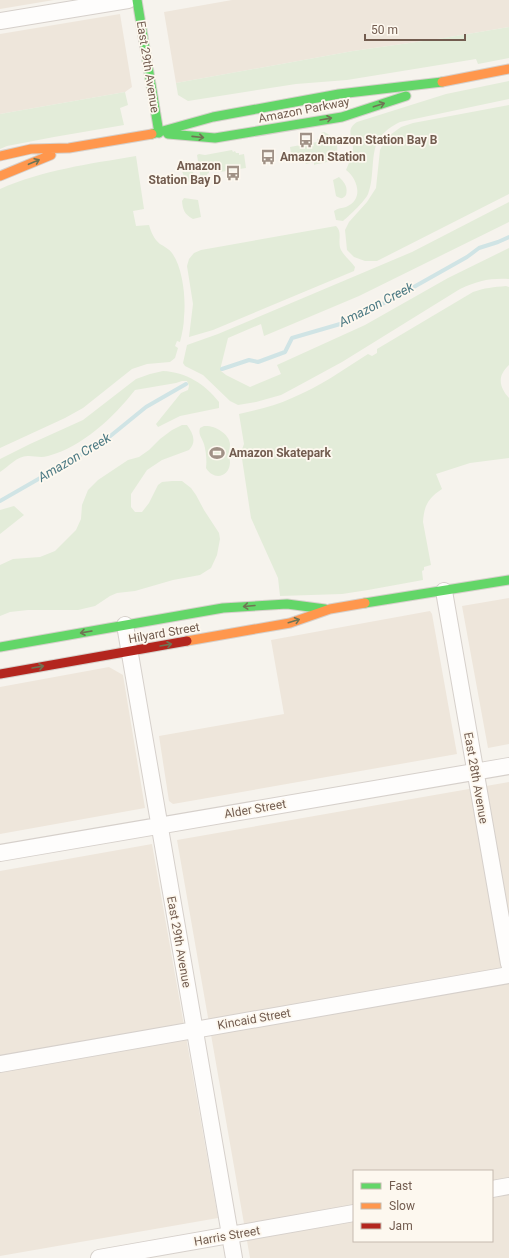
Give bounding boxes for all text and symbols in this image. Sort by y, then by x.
scale bar [365,16,465,42]
street label: East 29th Avenue [134,20,162,114]
text: 50 m [371,23,398,37]
street label: Amazon Parkway [257,94,351,126]
one-way arrow [373,100,385,108]
one-way arrow [319,115,332,123]
bus stop icon: Amazon Station Bay B [297,131,315,149]
one-way arrow [191,133,204,140]
place label: Amazon Station Bay B [318,133,438,147]
bus stop icon: Amazon Station [259,148,277,166]
place label: Amazon Station [280,150,366,164]
one-way arrow [28,158,40,165]
place label: Amazon Station Bay D [149,159,221,187]
bus stop icon: Amazon Station Bay D [224,164,242,182]
water label: Amazon Creek [335,279,417,330]
water label: Amazon Creek [34,430,114,485]
sports icon: Amazon Skatepark [208,444,226,462]
place label: Amazon Skatepark [229,446,332,460]
one-way arrow [243,603,256,610]
one-way arrow [288,617,300,625]
street label: Hilyard Street [127,620,201,646]
one-way arrow [80,628,93,636]
one-way arrow [160,641,173,649]
one-way arrow [32,663,45,671]
street label: East 28th Avenue [461,731,491,825]
street label: Alder Street [223,797,287,821]
street label: East 29th Avenue [164,895,194,989]
street label: Kincaid Street [216,1006,292,1032]
legend [353,1170,493,1242]
text: Fast [389,1179,412,1193]
text: Slow [389,1199,415,1213]
text: Jam [389,1219,413,1233]
street label: Harris Street [193,1223,261,1249]

